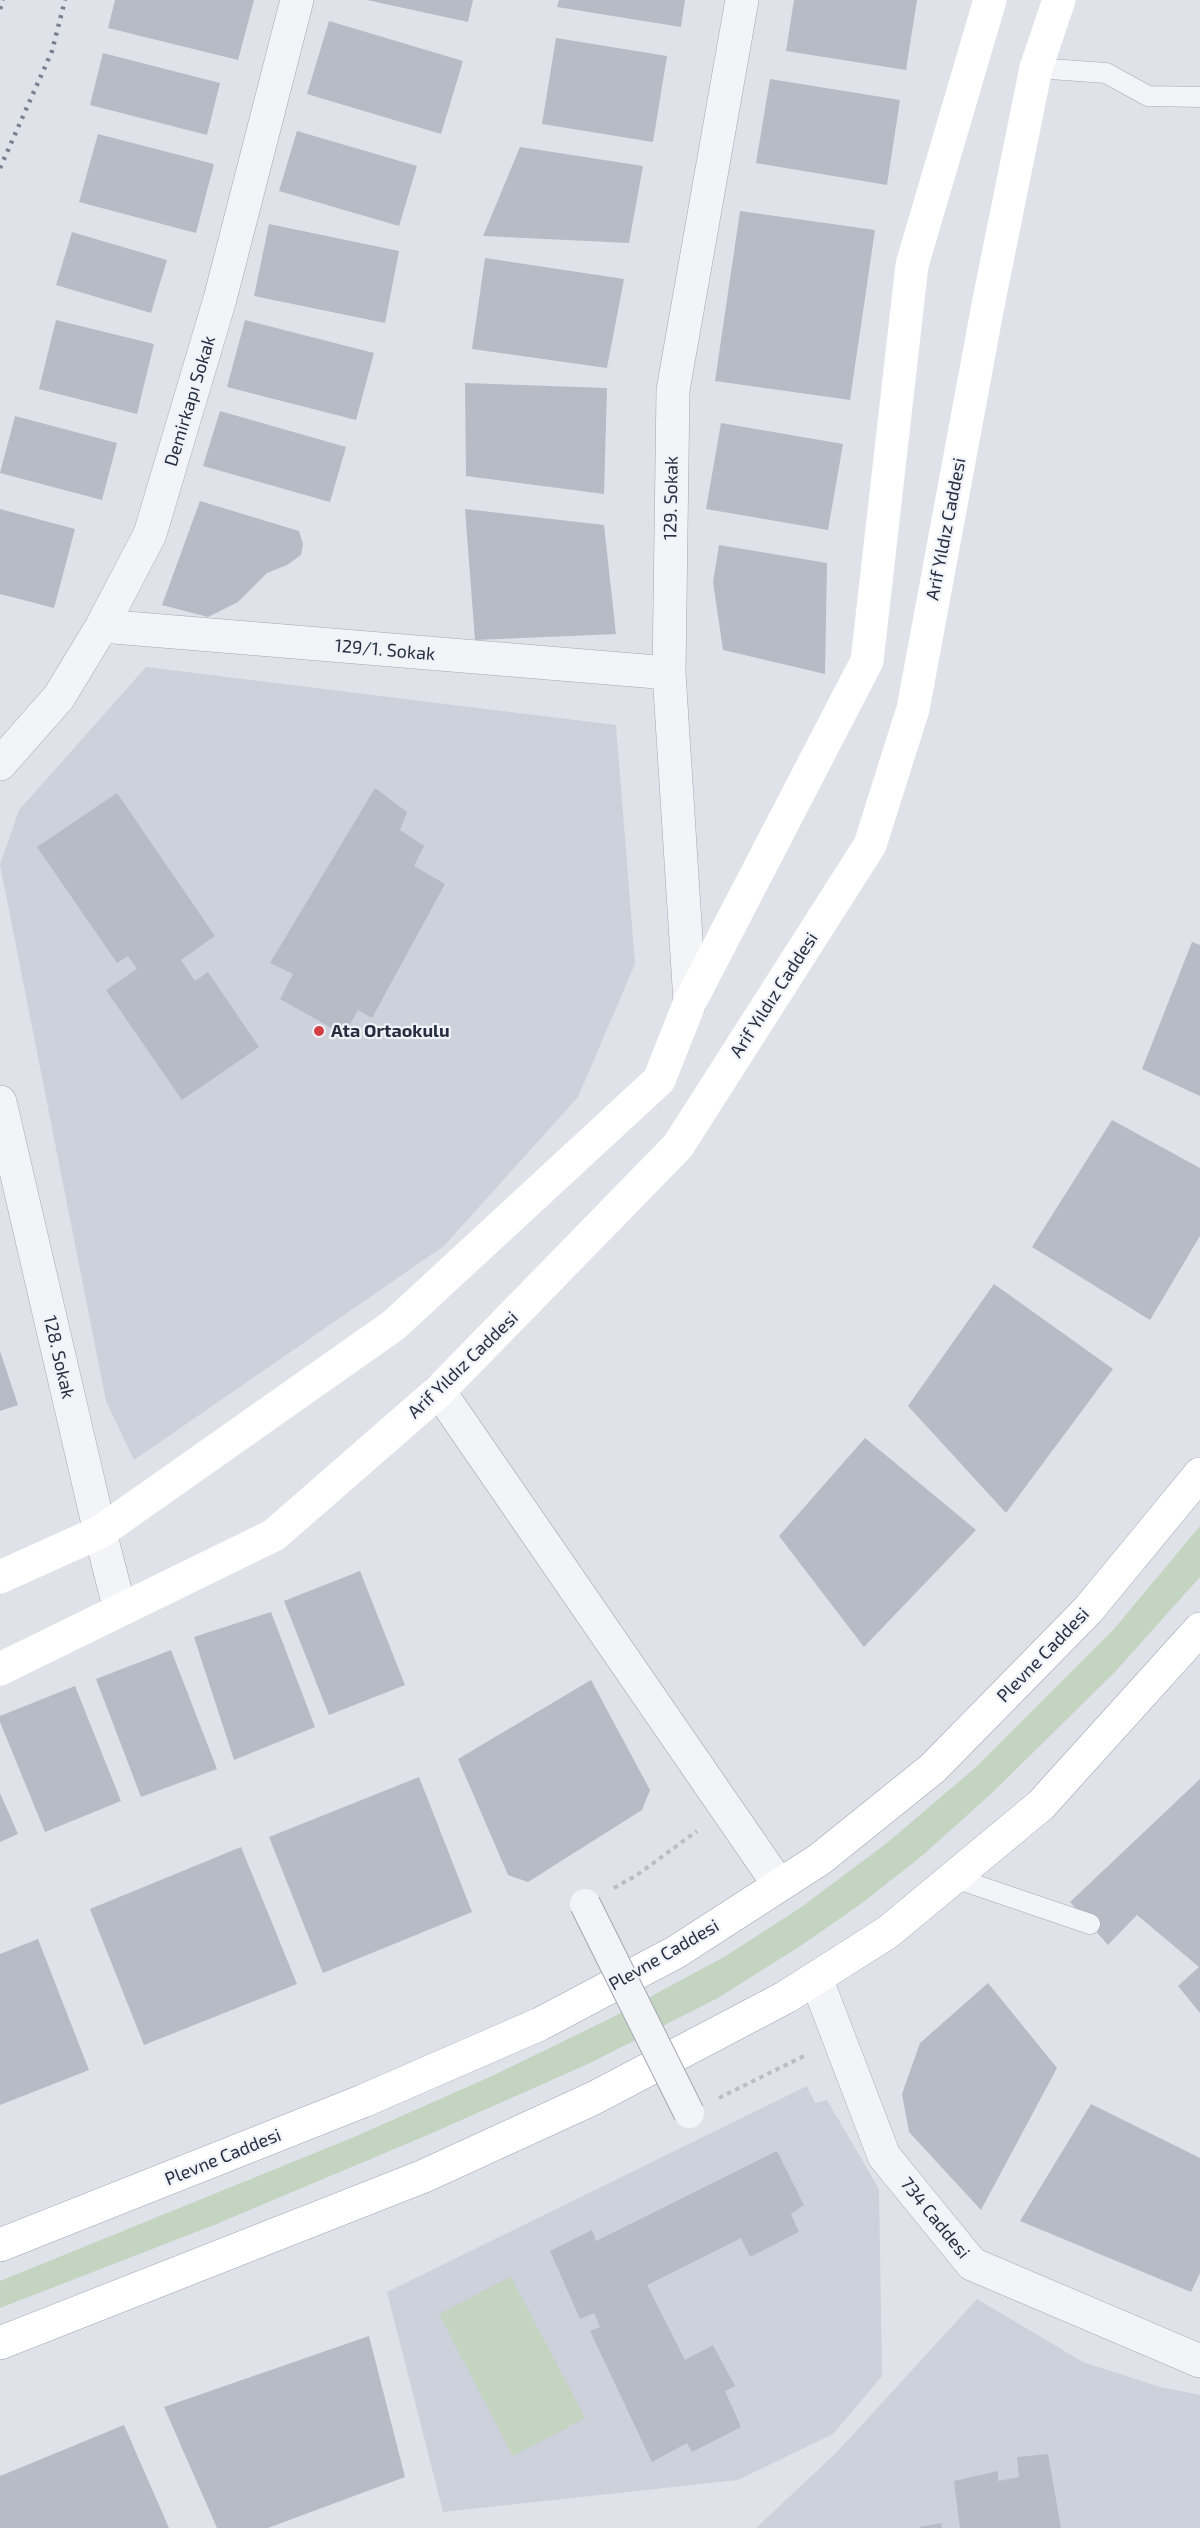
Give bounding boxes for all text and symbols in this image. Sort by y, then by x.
street label: Demirkapı Sokak [160,333,220,469]
street label: 129. Sokak [659,456,683,540]
street label: Arif Yıldız Caddesi [922,456,970,602]
street label: 129/1. Sokak [334,635,436,665]
street label: Arif Yıldız Caddesi [725,928,823,1062]
place label: Ata Ortaokulu [331,1020,450,1042]
marker: Ata Ortaokulu [312,1024,326,1038]
street label: Arif Yıldız Caddesi [403,1307,523,1423]
street label: 128. Sokak [39,1313,79,1401]
street label: Plevne Caddesi [992,1603,1094,1707]
street label: Plevne Caddesi [605,1915,723,1995]
street label: Plevne Caddesi [162,2124,284,2190]
street label: 734 Caddesi [896,2173,974,2263]

